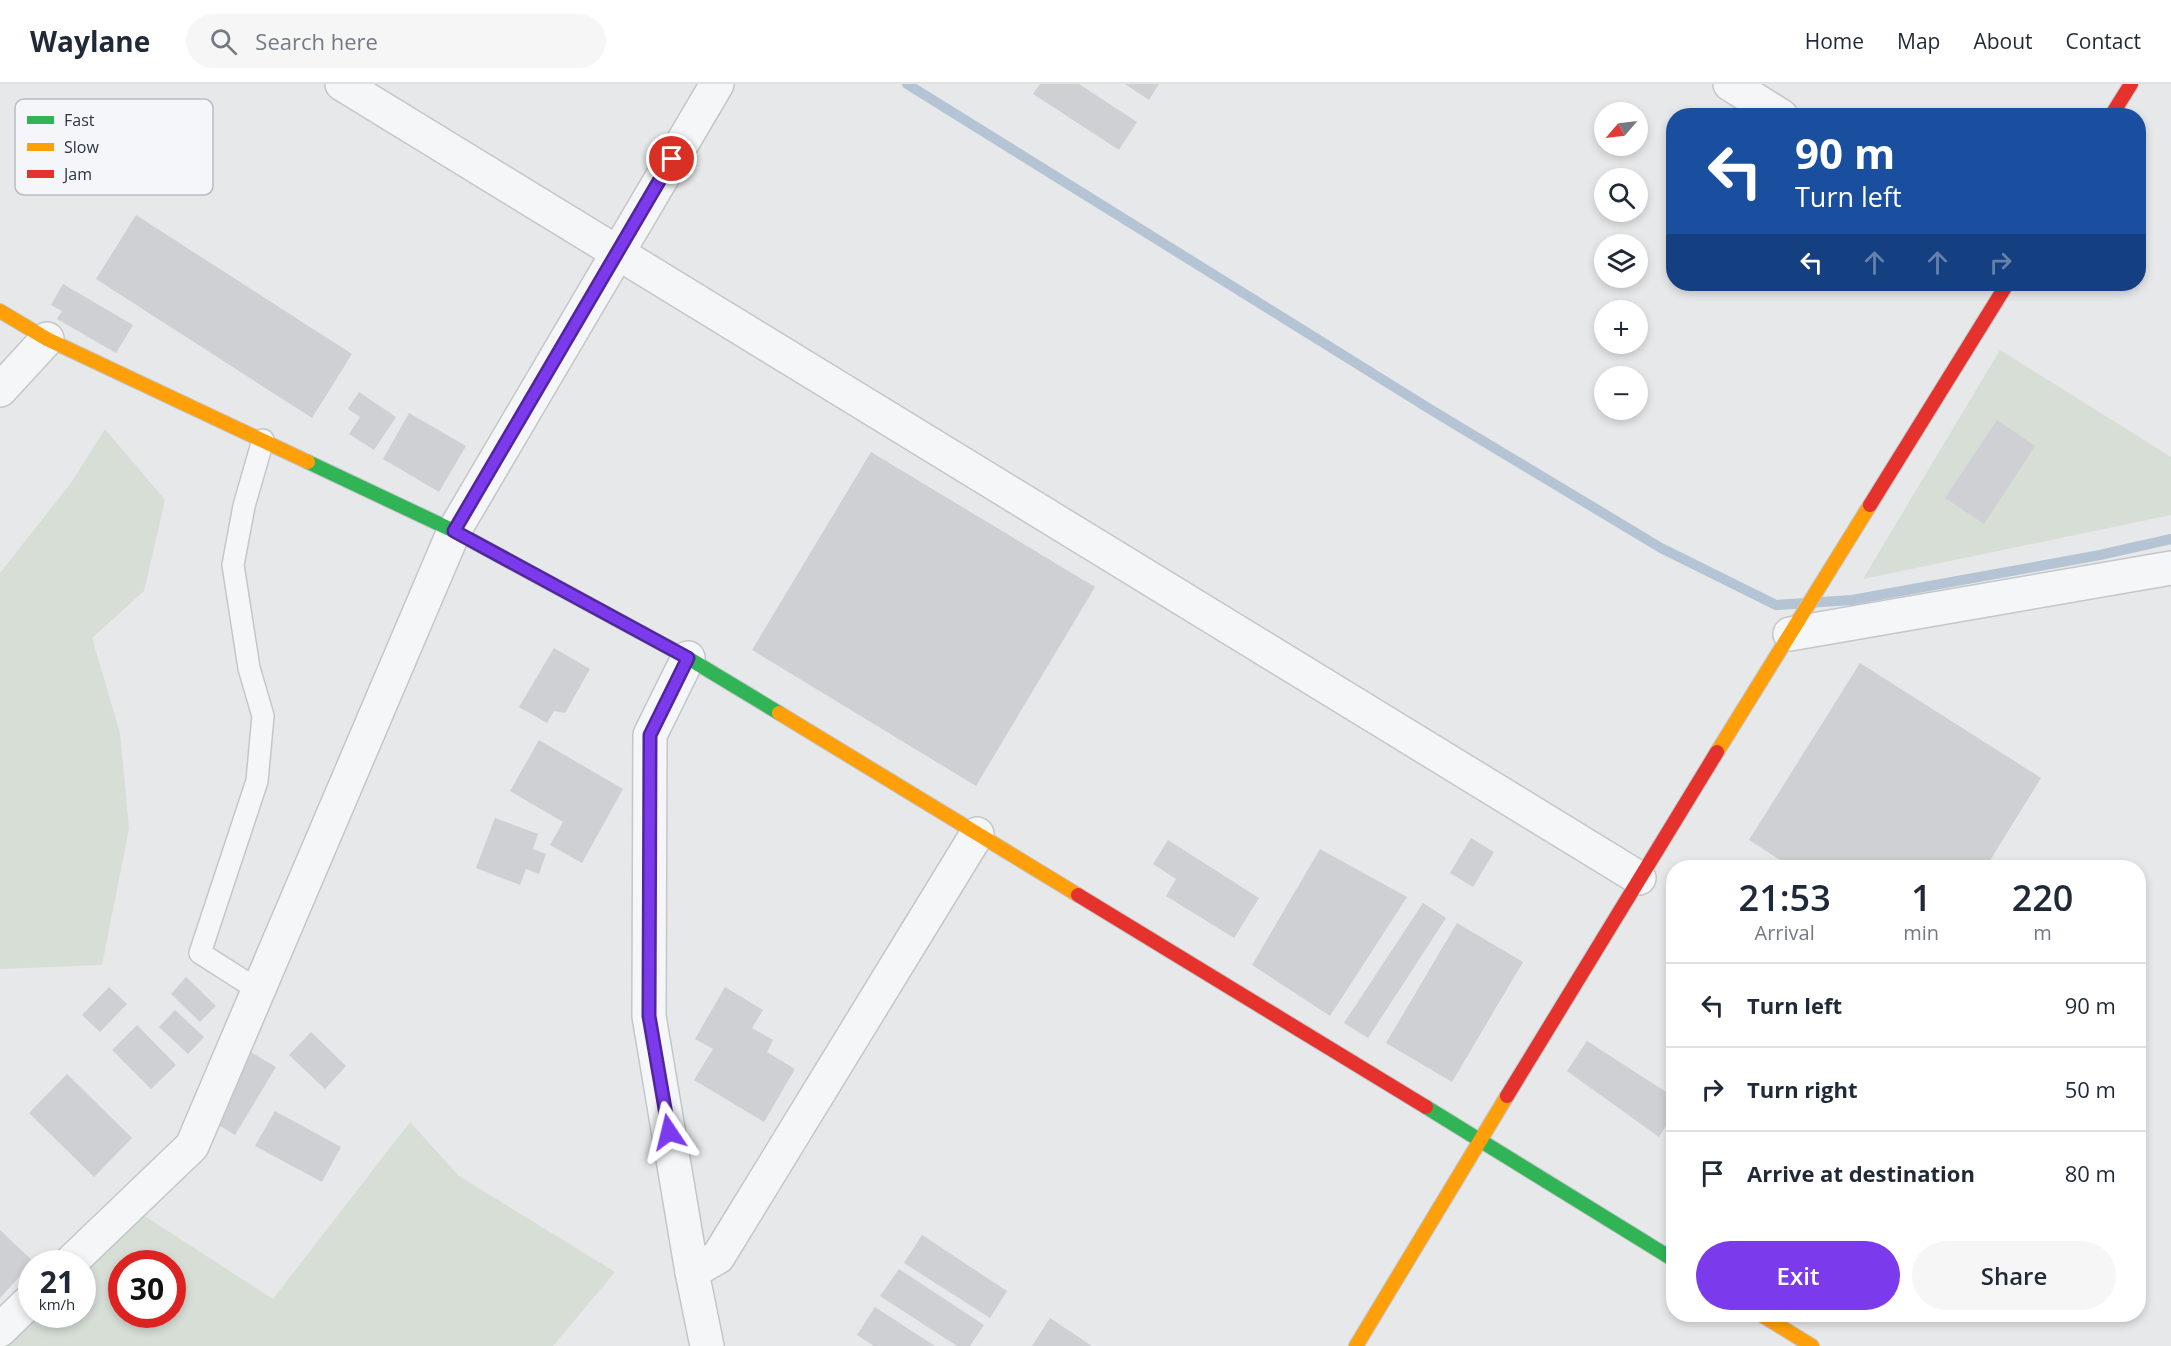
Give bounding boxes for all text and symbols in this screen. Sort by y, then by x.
search box [186,14,606,68]
text: Waylane [30,22,150,60]
icon: search [207,25,240,58]
text: Search here [255,26,378,56]
text: Home [1805,27,1864,55]
text: Map [1897,27,1940,55]
text: About [1973,27,2033,55]
text: Contact [2066,27,2141,55]
legend [15,99,213,195]
north arrow [1594,102,1648,156]
map controls [1594,102,1648,420]
text: Fast [64,109,95,131]
text: 90 m [1795,124,1895,181]
icon: left [1696,132,1774,210]
pin [646,133,697,184]
text: Slow [64,136,99,158]
icon: arrive [655,142,688,175]
text: Jam [62,163,92,185]
button: search [1594,168,1648,222]
text: Turn left [1795,178,1902,215]
button: layers [1594,234,1648,288]
icon: left [1795,246,1828,279]
icon: ahead [1858,246,1891,279]
icon: ahead [1921,246,1954,279]
icon: right [1984,246,2017,279]
button: + [1594,300,1648,354]
button: − [1594,366,1648,420]
text: 21:53 [1739,873,1831,922]
text: 1 [1911,873,1932,922]
text: 220 [2012,873,2073,922]
text: Arrival [1755,919,1815,946]
text: min [1903,919,1939,946]
text: m [2033,919,2052,946]
icon: left [1696,989,1729,1022]
text: Turn left [1747,990,1842,1020]
text: 90 m [2065,990,2116,1020]
icon: right [1696,1073,1729,1106]
text: Turn right [1747,1074,1858,1104]
text: 50 m [2065,1074,2116,1104]
position arrow [637,1100,701,1164]
icon: arrive [1696,1157,1729,1190]
text: Arrive at destination [1747,1158,1975,1188]
text: 80 m [2065,1158,2116,1188]
button: Exit [1696,1241,1900,1310]
button: Share [1912,1241,2116,1310]
speed limit sign: 30 [108,1250,186,1328]
text: 21 [40,1261,74,1302]
text: km/h [39,1294,75,1314]

